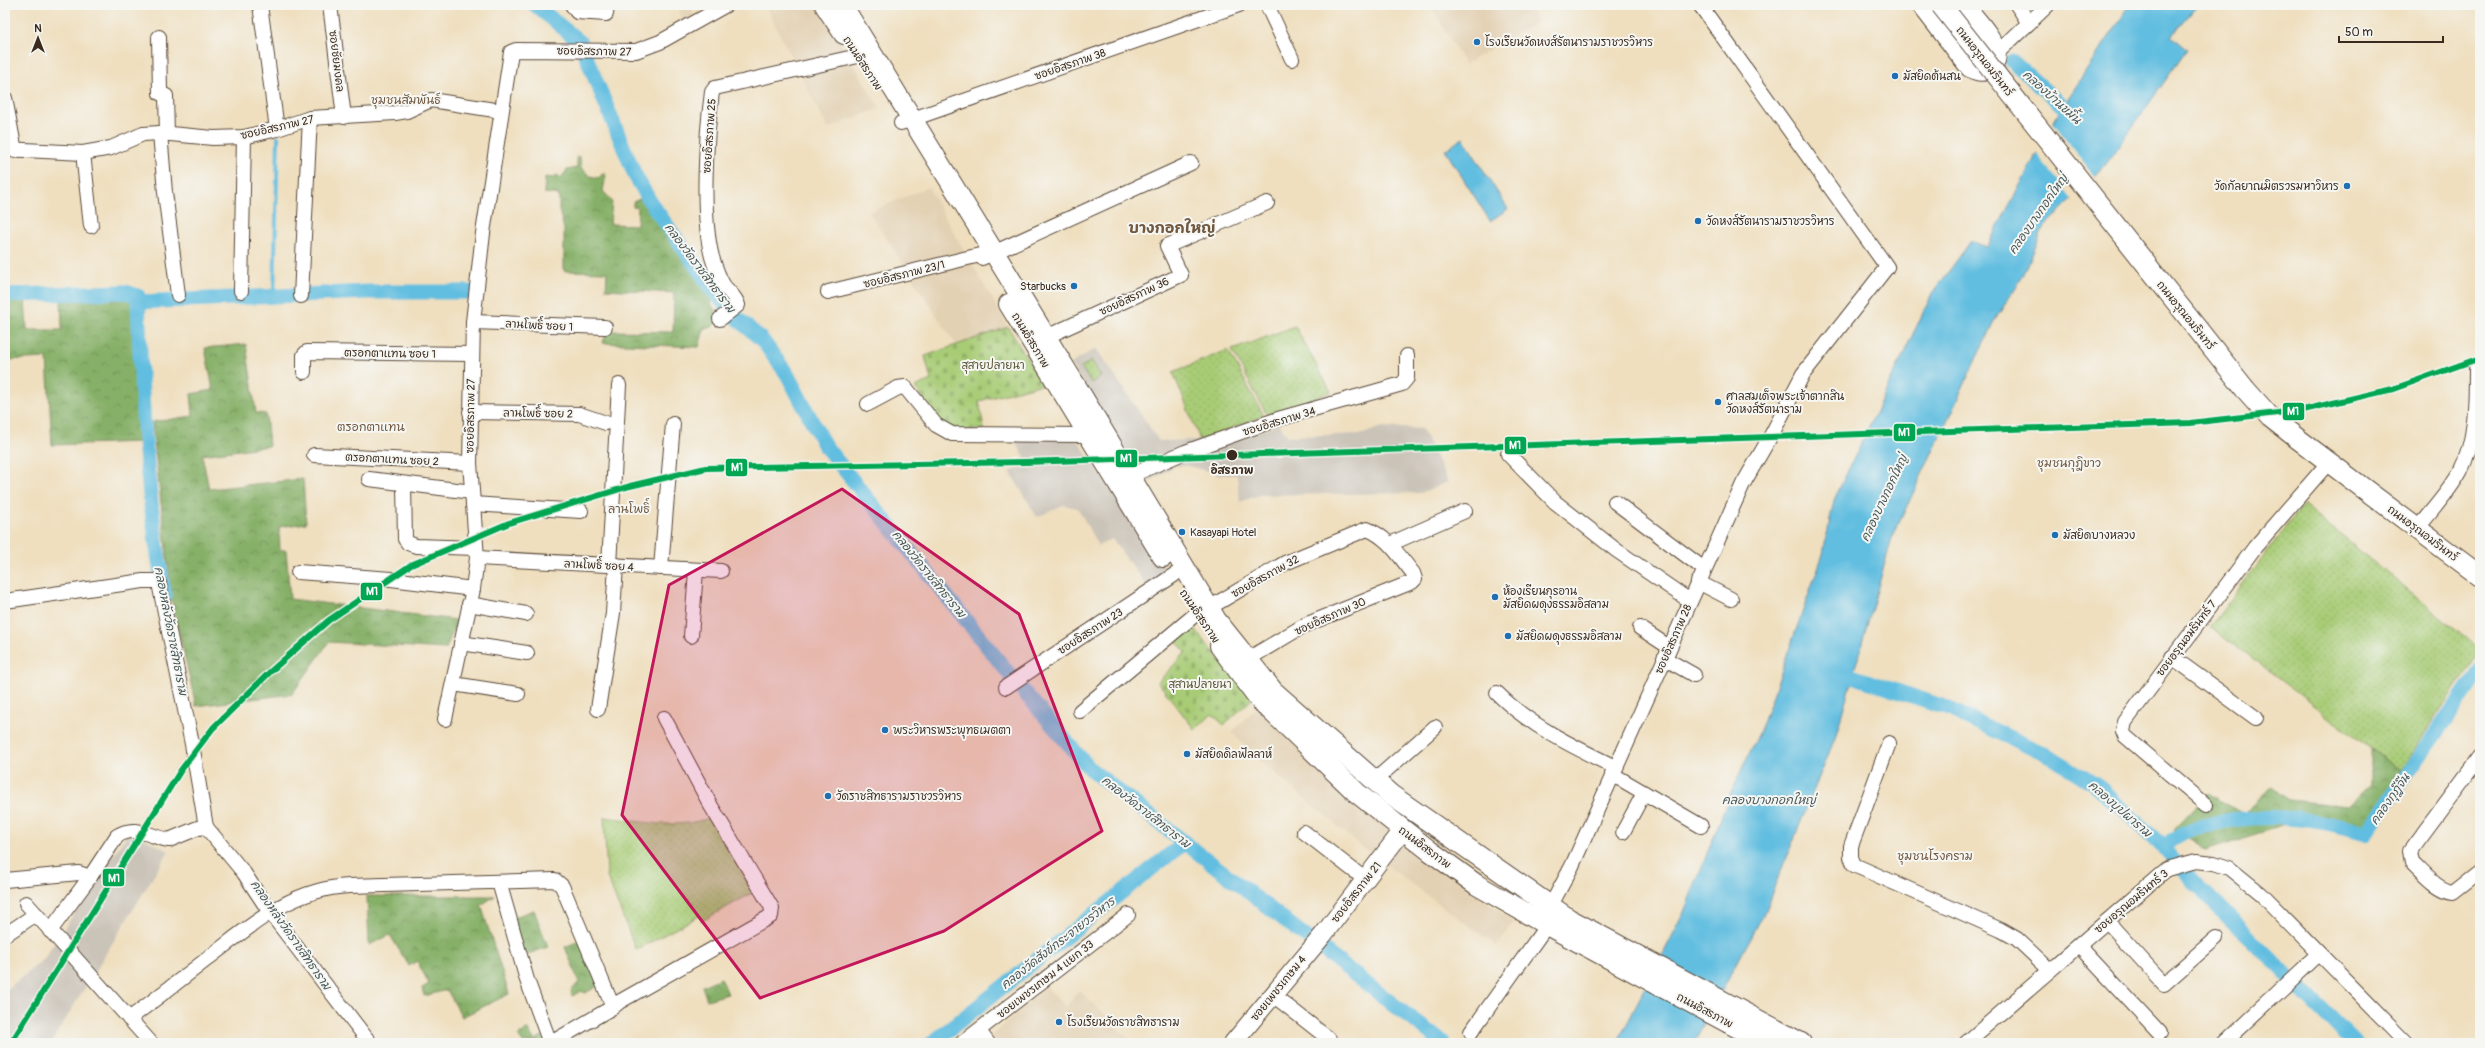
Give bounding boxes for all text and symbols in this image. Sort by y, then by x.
north arrow [18,18,58,58]
scale bar [2339,18,2443,44]
text: N [34,22,42,35]
street label: ถนนอรุณอมรินทร์ [1952,23,2018,100]
text: 50 m [2345,25,2373,40]
street label: ซอยชัยมงคล [326,29,348,93]
street label: ถนนอิสรภาพ [840,33,886,93]
place label: โรงเรียนวัดหงส์รัตนารามราชวรวิหาร [1485,34,1653,49]
marker: โรงเรียนวัดหงส์รัตนารามราชวรวิหาร [1472,37,1482,47]
street label: ซอยอิสรภาพ 27 [556,43,632,59]
street label: ซอยอิสรภาพ 38 [1032,45,1108,83]
water label: คลองบ้านขมิ้น [2019,65,2087,128]
place label: มัสยิดต้นสน [1903,69,1961,83]
marker: มัสยิดต้นสน [1890,71,1900,81]
district label: ชุมชนสัมพันธ์ [371,92,441,109]
street label: ซอยอิสรภาพ 25 [699,98,719,174]
street label: ซอยอิสรภาพ 27 [239,112,315,142]
water label: คลองบางกอกใหญ่ [2005,169,2073,257]
place label: วัดกัลยาณมิตรวรมหาวิหาร [2214,179,2339,193]
marker: วัดกัลยาณมิตรวรมหาวิหาร [2342,181,2352,191]
place label: วัดหงส์รัตนารามราชวรวิหาร [1706,213,1835,228]
marker: วัดหงส์รัตนารามราชวรวิหาร [1693,216,1703,226]
district label: บางกอกใหญ่ [1129,218,1215,238]
water label: คลองวัดราชสิทธาราม [661,221,739,317]
street label: ซอยอิสรภาพ 23/1 [862,257,946,291]
street label: ซอยอิสรภาพ 36 [1097,274,1171,318]
street label: ถนนอรุณอมรินทร์ [2152,277,2219,354]
place label: Starbucks [1020,280,1066,293]
marker: Starbucks [1069,281,1079,291]
street label: ถนนอิสรภาพ [1009,310,1053,370]
street label: ลานโพธิ์ ซอย 1 [505,312,574,334]
street label: ตรอกตาแทน ซอย 1 [344,346,436,361]
park label: สุสายปลายนา [961,358,1025,374]
street label: ซอยอิสรภาพ 27 [462,378,478,454]
place label: ศาลสมเด็จพระเจ้าตากสิน วัดหงส์รัตนาราม [1726,388,1844,416]
marker: ศาลสมเด็จพระเจ้าตากสิน วัดหงส์รัตนาราม [1713,397,1723,407]
street label: ลานโพธิ์ ซอย 2 [503,401,573,421]
line badge: M1 [2282,402,2305,421]
street label: ซอยอิสรภาพ 34 [1241,403,1318,439]
text: M1 [2287,405,2299,418]
district label: ตรอกตาแทน [337,420,405,435]
line badge: M1 [1893,423,1916,442]
text: M1 [1898,426,1910,439]
line badge: M1 [1504,436,1527,455]
text: M1 [1509,439,1521,452]
marker: อิสรภาพ [1225,448,1239,462]
line badge: M1 [1115,449,1138,468]
water label: คลองบางกอกใหญ่ [1857,450,1912,544]
street label: ตรอกตาแทน ซอย 2 [345,451,439,468]
text: M1 [1120,452,1132,465]
district label: ชุมชนกุฎิขาว [2037,456,2101,472]
line badge: M1 [725,458,748,477]
text: M1 [731,461,743,474]
place label: อิสรภาพ [1211,463,1253,477]
district label: ลานโพธิ์ [608,497,650,517]
street label: ถนนอรุณอมรินทร์ [2384,501,2462,566]
place label: Kasayapi Hotel [1190,526,1256,539]
marker: Kasayapi Hotel [1177,527,1187,537]
water label: คลองวัดราชสิทธาราม [889,528,969,622]
place label: มัสยิดบางหลวง [2063,528,2135,542]
marker: มัสยิดบางหลวง [2050,530,2060,540]
street label: ลานโพธิ์ ซอย 4 [564,552,635,574]
street label: ซอยอิสรภาพ 32 [1229,552,1301,600]
water label: คลองหลังวัดราชสิทธาราม [151,566,191,698]
line badge: M1 [360,582,383,601]
place label: ห้องเรียนกุรอาน มัสยิดผดุงธรรมอิสลาม [1503,584,1609,613]
text: M1 [366,585,378,598]
street label: ถนนอิสรภาพ [1177,586,1223,646]
marker: ห้องเรียนกุรอาน มัสยิดผดุงธรรมอิสลาม [1490,592,1500,602]
street label: ซอยอิสรภาพ 30 [1292,594,1368,638]
street label: ซอยอรุณอมรินทร์ 7 [2152,596,2221,680]
street label: ซอยอิสรภาพ 28 [1651,602,1695,676]
street label: ซอยอิสรภาพ 23 [1055,605,1125,657]
place label: มัสยิดผดุงธรรมอิสลาม [1516,629,1622,645]
marker: มัสยิดผดุงธรรมอิสลาม [1503,631,1513,641]
park label: สุสานปลายนา [1168,677,1232,693]
place label: พระวิหารพระพุทธเมตตา [893,723,1011,739]
marker: พระวิหารพระพุทธเมตตา [880,725,890,735]
place label: มัสยิดดิลฟัลลาห์ [1195,746,1272,761]
marker: มัสยิดดิลฟัลลาห์ [1182,749,1192,759]
water label: คลองกุฎีจีน [2367,769,2415,828]
water label: คลองวัดราชสิทธาราม [1098,773,1194,852]
water label: คลองบุปผาราม [2084,778,2155,842]
place label: วัดราชสิทธารามราชวรวิหาร [836,789,962,803]
marker: วัดราชสิทธารามราชวรวิหาร [823,791,833,801]
water label: คลองบางกอกใหญ่ [1722,792,1818,808]
street label: ถนนอิสรภาพ [1396,823,1454,871]
district label: ชุมชนโรงคราม [1897,848,1973,865]
street label: ซอยอิสรภาพ 21 [1328,859,1384,925]
street label: ซอยอรุณอมรินทร์ 3 [2091,865,2172,937]
line badge: M1 [102,868,125,887]
text: M1 [108,872,120,885]
water label: คลองหลังวัดราชสิทธาราม [247,877,335,994]
water label: คลองวัดสังข์กระจายวรวิหาร [998,892,1120,993]
street label: ซอยเพชรเกษม 4 แยก 33 [994,938,1096,1021]
street label: ซอยเพชรเกษม 4 [1248,952,1309,1024]
street label: ถนนอิสรภาพ [1674,989,1736,1031]
place label: โรงเรียนวัดราชสิทธาราม [1067,1014,1180,1029]
marker: โรงเรียนวัดราชสิทธาราม [1054,1017,1064,1027]

